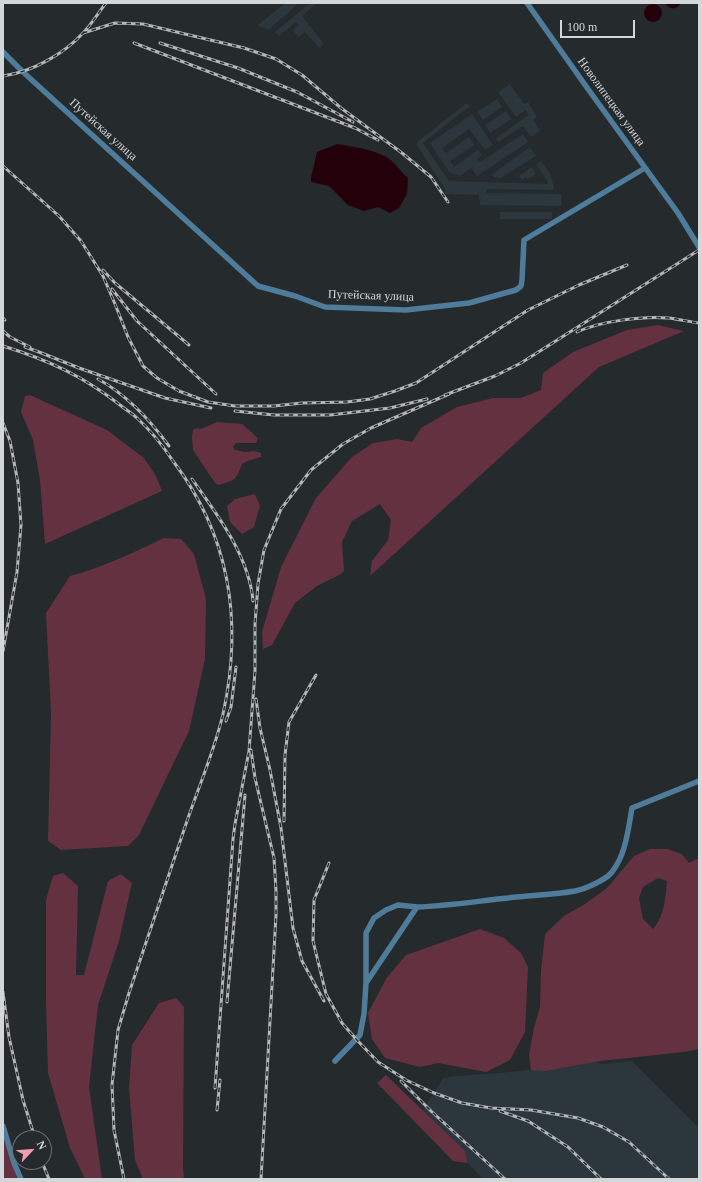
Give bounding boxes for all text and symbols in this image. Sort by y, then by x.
scale bar [562,12,637,38]
text: 100 m [567,20,597,34]
street label: Новолипецкая улица [574,55,648,149]
street label: Путейская улица [66,96,140,164]
street label: Путейская улица [328,287,414,305]
north arrow [12,1130,52,1170]
text: N [35,1139,49,1151]

